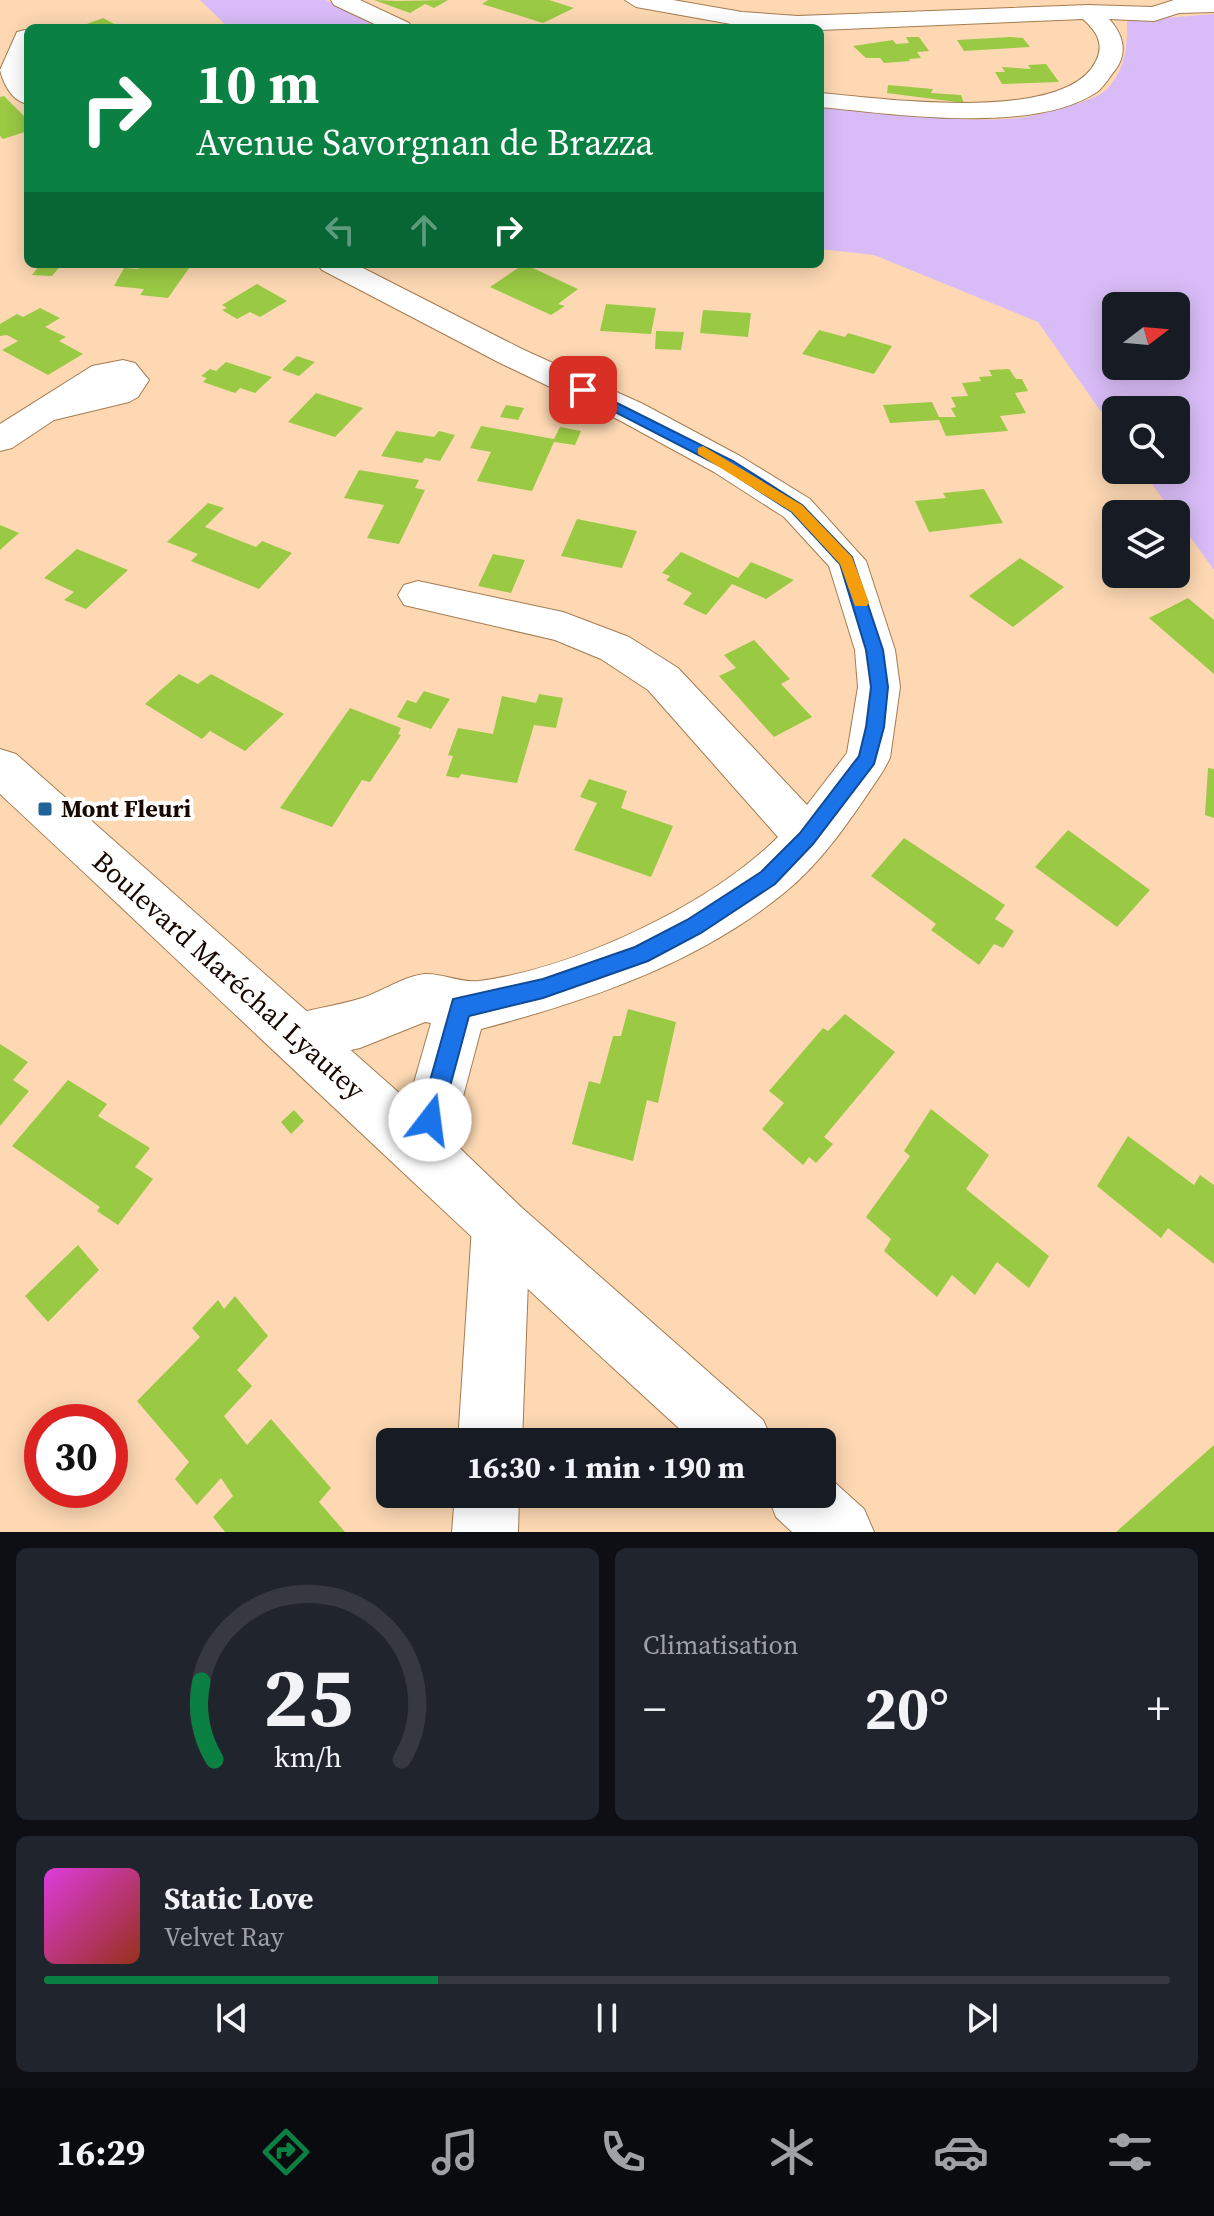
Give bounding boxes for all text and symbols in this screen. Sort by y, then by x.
text: 10 m [196,45,319,122]
icon: right [64,56,168,160]
text: Avenue Savorgnan de Brazza [196,118,654,167]
icon: left [318,208,362,252]
icon: ahead [402,208,446,252]
icon: right [486,208,530,252]
north arrow [1102,292,1190,380]
map controls [1102,292,1190,588]
pin [549,356,617,424]
icon: arrive [561,368,605,412]
button: search [1102,396,1190,484]
button: layers [1102,500,1190,588]
place label: Mont Fleuri [61,792,192,825]
marker: Mont Fleuri [36,800,54,818]
street label: Boulevard Maréchal Lyautey [84,842,374,1108]
position arrow [388,1078,472,1162]
speed limit sign: 30 [24,1404,128,1508]
text: 16:30 · 1 min · 190 m [467,1447,745,1488]
text: Climatisation [643,1627,799,1663]
text: 25 [262,1640,353,1754]
text: 20° [864,1667,949,1749]
text: − [643,1678,666,1739]
text: + [1147,1678,1170,1739]
text: km/h [273,1737,342,1777]
text: Static Love [164,1878,313,1919]
text: Velvet Ray [164,1919,284,1955]
icon: previous [210,1996,254,2040]
icon: pause [585,1996,629,2040]
icon: next [960,1996,1004,2040]
icon: directions [258,2124,314,2180]
icon: music [427,2124,483,2180]
icon: phone [595,2124,651,2180]
icon: climate [764,2124,820,2180]
icon: car [933,2124,989,2180]
icon: filters [1102,2124,1158,2180]
text: 16:29 [56,2128,145,2177]

